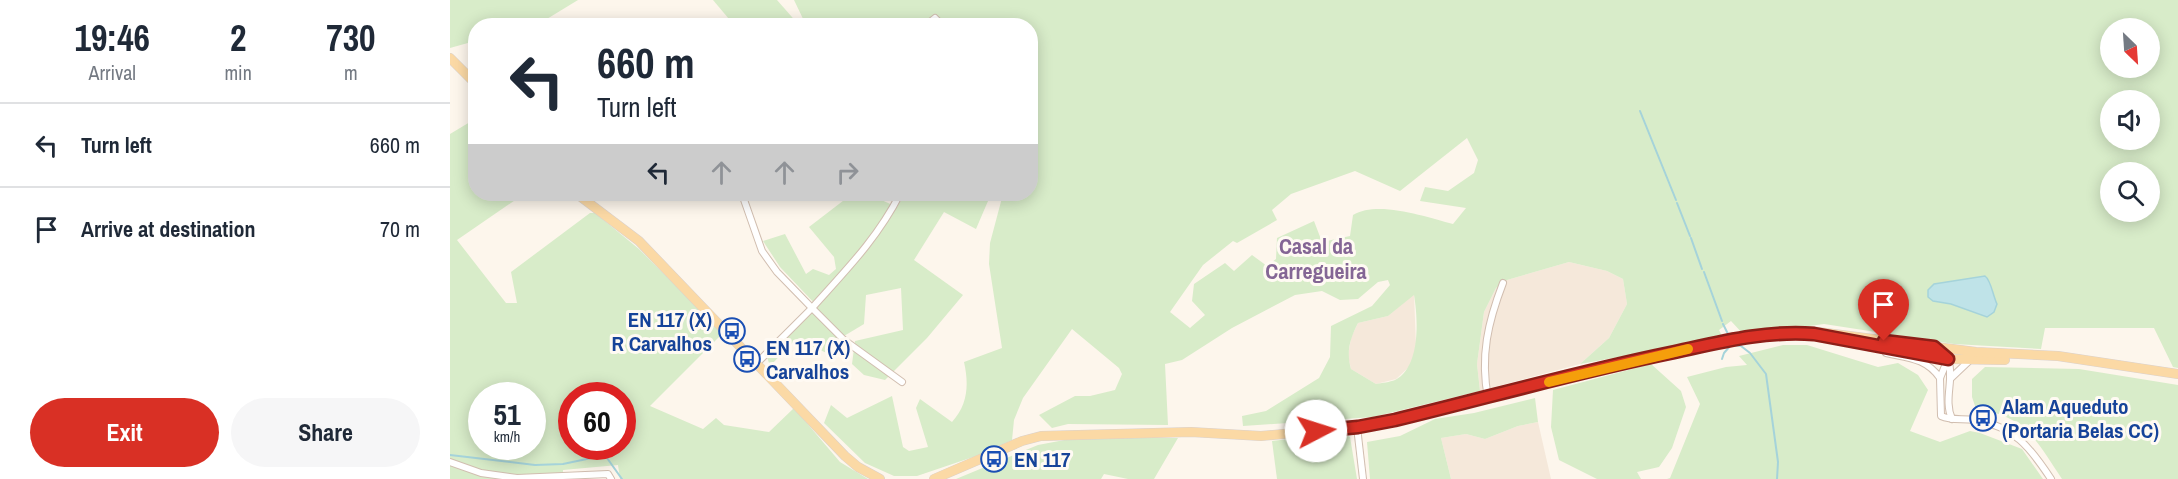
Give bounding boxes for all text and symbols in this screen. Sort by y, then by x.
text: 19:46 [74,14,150,62]
text: 2 [230,14,246,62]
text: 730 [326,14,376,62]
north arrow [2100,18,2160,78]
map controls [2100,18,2160,222]
text: 660 m [597,35,695,91]
icon: left [498,42,576,120]
text: Arrival [89,59,136,86]
text: min [224,59,252,86]
text: m [344,59,358,86]
text: Turn left [597,89,676,125]
button: sound [2100,90,2160,150]
icon: left [30,129,63,162]
text: Turn left [81,130,152,160]
text: 660 m [370,130,420,160]
icon: left [642,156,675,189]
icon: ahead [705,156,738,189]
icon: ahead [768,156,801,189]
icon: right [831,156,864,189]
button: search [2100,162,2160,222]
icon: arrive [30,213,63,246]
text: Arrive at destination [81,214,255,244]
text: 70 m [380,214,420,244]
district label: Casal da Carregueira [1265,231,1367,286]
pin [1858,279,1909,341]
icon: arrive [1867,288,1900,321]
place label: EN 117 (X) R Carvalhos [612,305,712,358]
bus stop icon: EN 117 (X) R Carvalhos [717,316,747,346]
place label: EN 117 (X) Carvalhos [766,333,850,386]
bus stop icon: EN 117 (X) Carvalhos [732,344,762,374]
speed limit sign: 60 [558,382,636,460]
place label: Alam Aqueduto (Portaria Belas CC) [2002,392,2159,445]
text: 51 [493,394,521,434]
button: Exit [30,398,219,467]
button: Share [231,398,420,467]
position arrow [1284,399,1348,463]
bus stop icon: Alam Aqueduto (Portaria Belas CC) [1968,403,1998,433]
text: km/h [494,426,520,447]
bus stop icon: EN 117 [979,444,1009,474]
place label: EN 117 [1014,445,1071,474]

